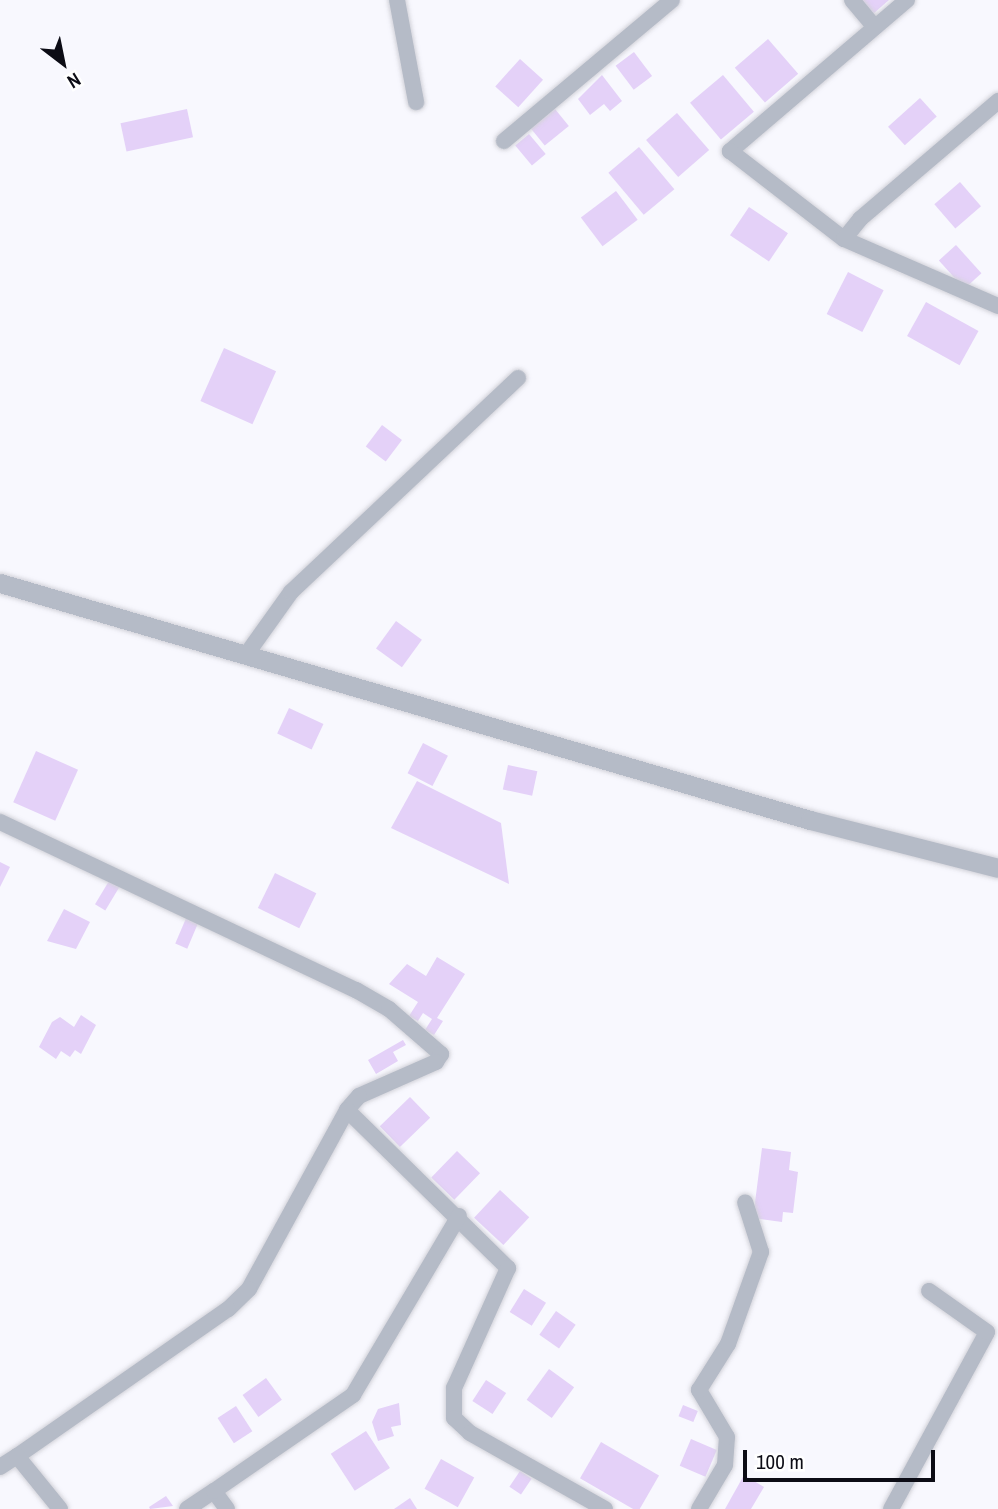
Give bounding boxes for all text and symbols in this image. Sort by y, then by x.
north arrow [28,28,98,98]
text: N [62,67,86,95]
scale bar [746,1436,939,1480]
text: 100 m [756,1447,804,1476]

